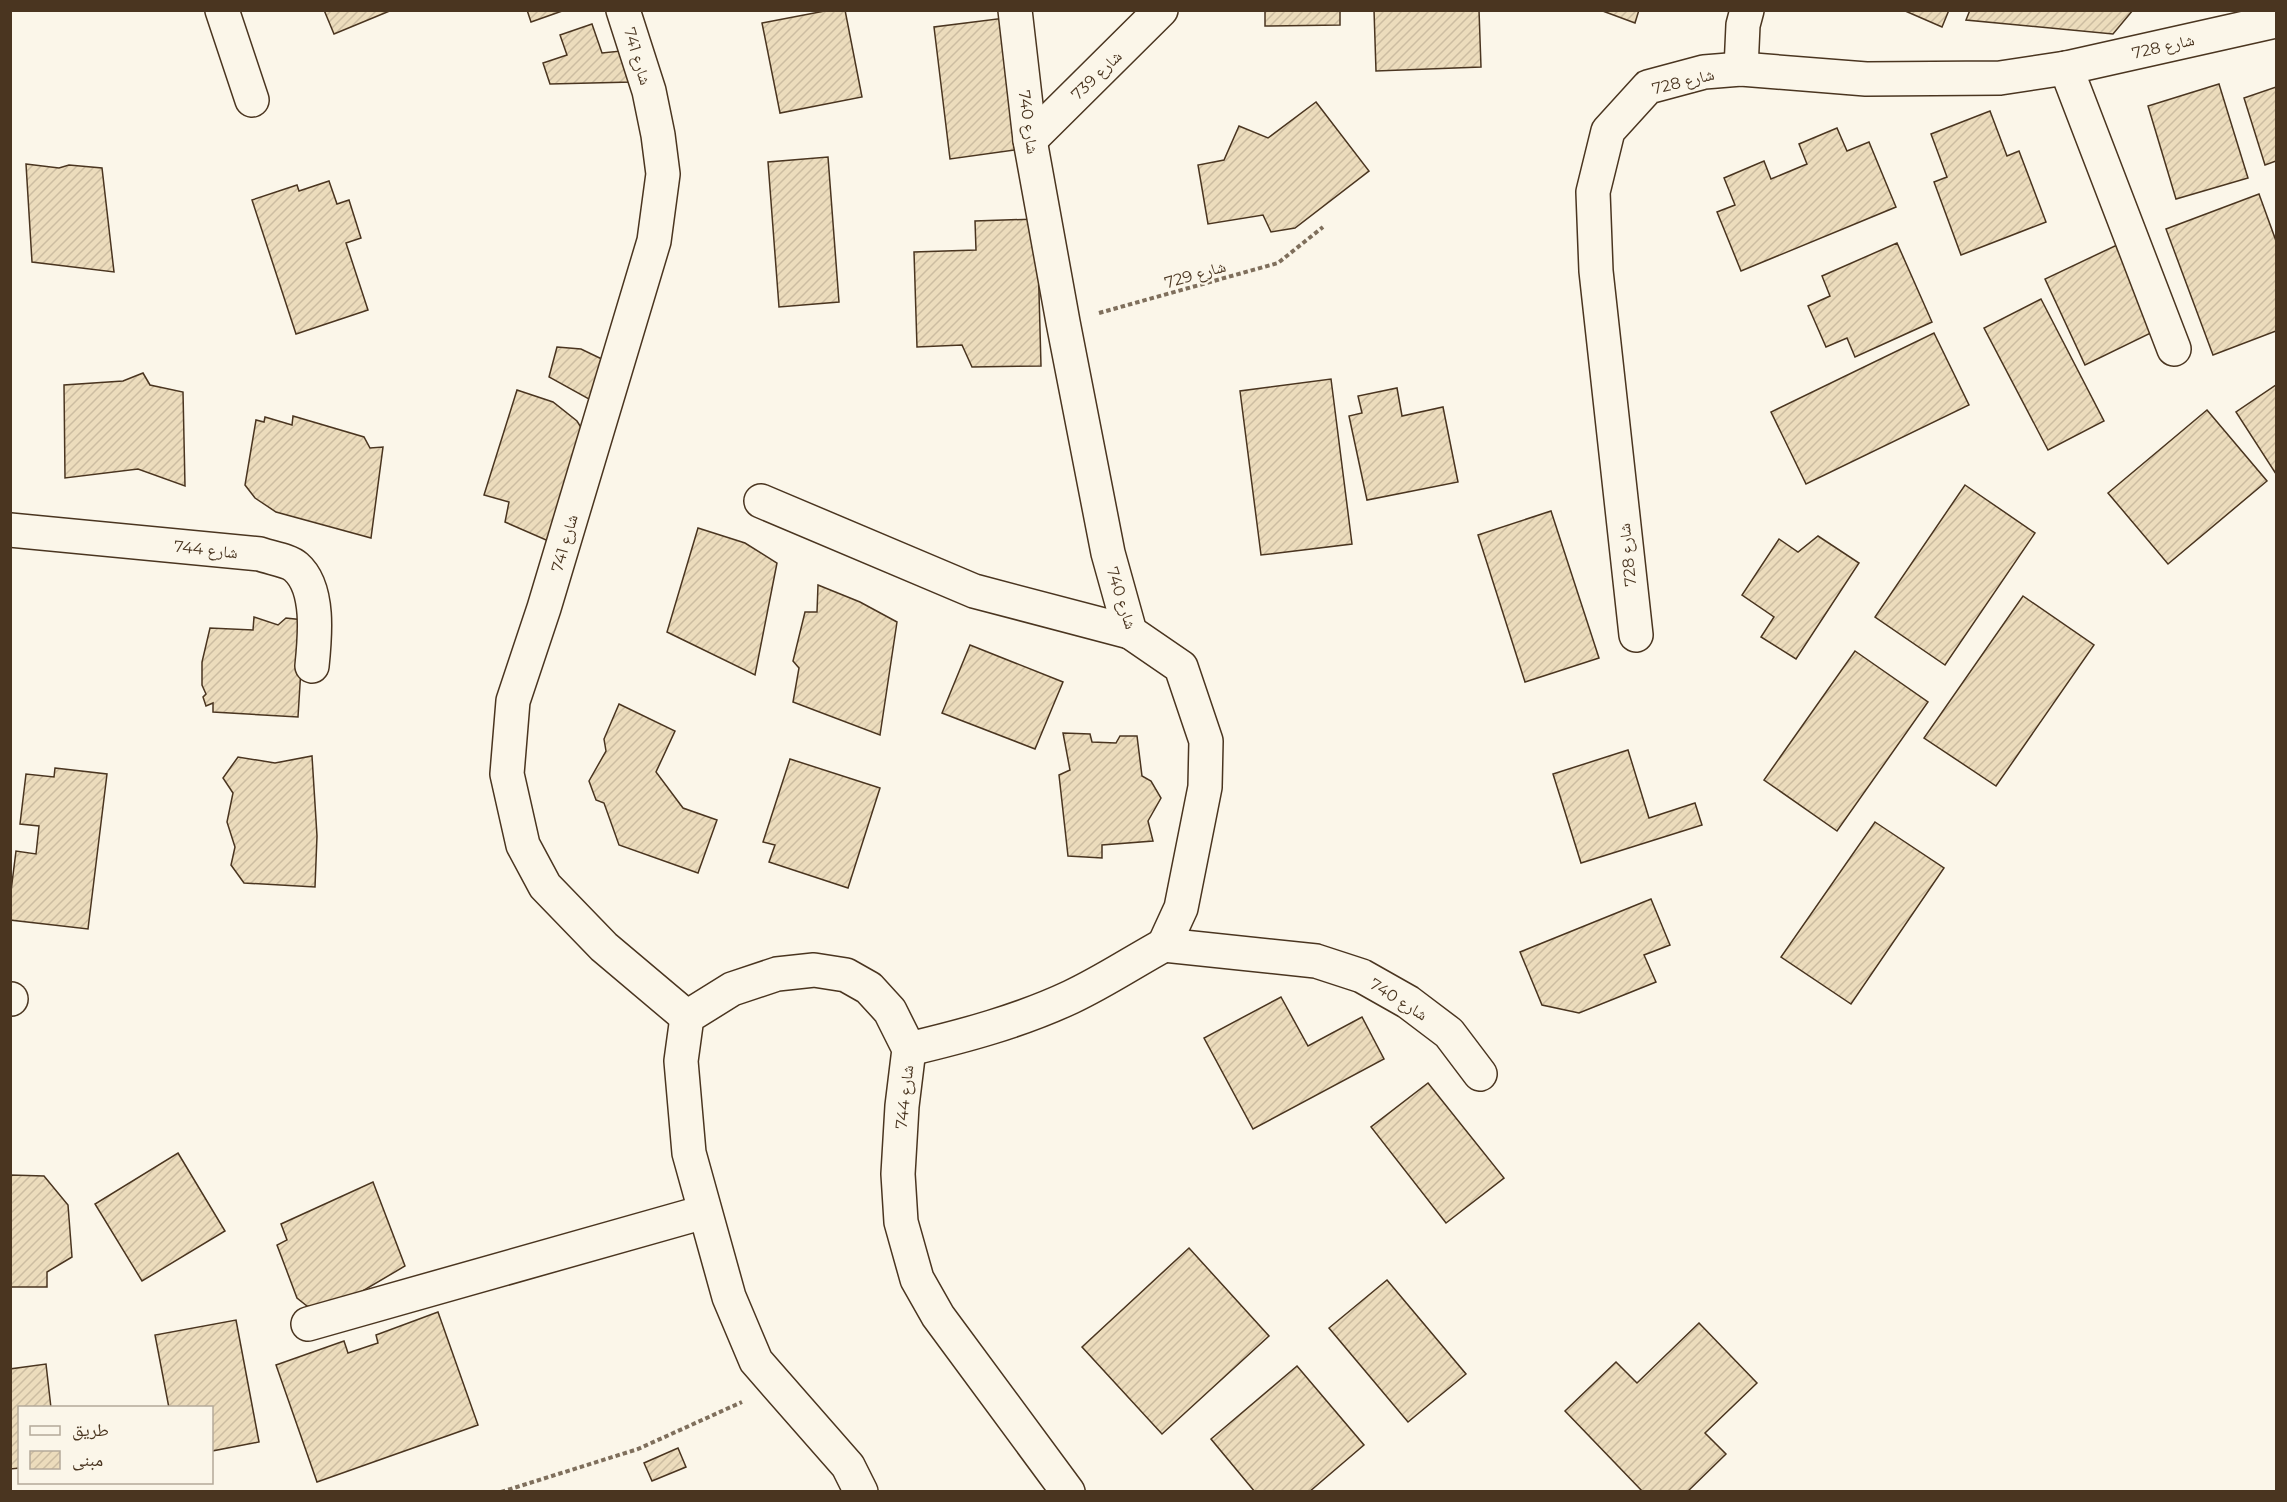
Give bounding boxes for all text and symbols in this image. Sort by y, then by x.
street label: شارع 741 [619,25,655,87]
street label: شارع 728 [2130,30,2196,64]
street label: شارع 739 [1067,47,1126,105]
street label: شارع 728 [1650,65,1716,99]
street label: شارع 740 [1014,89,1042,155]
street label: شارع 729 [1162,257,1228,293]
street label: شارع 741 [547,512,583,574]
street label: شارع 728 [1615,522,1641,587]
street label: شارع 744 [173,537,239,563]
street label: شارع 740 [1102,565,1140,632]
street label: شارع 740 [1366,974,1431,1025]
street label: شارع 744 [892,1064,918,1130]
legend [18,1406,213,1484]
text: طريق [72,1419,109,1441]
text: مبنى [72,1449,103,1471]

